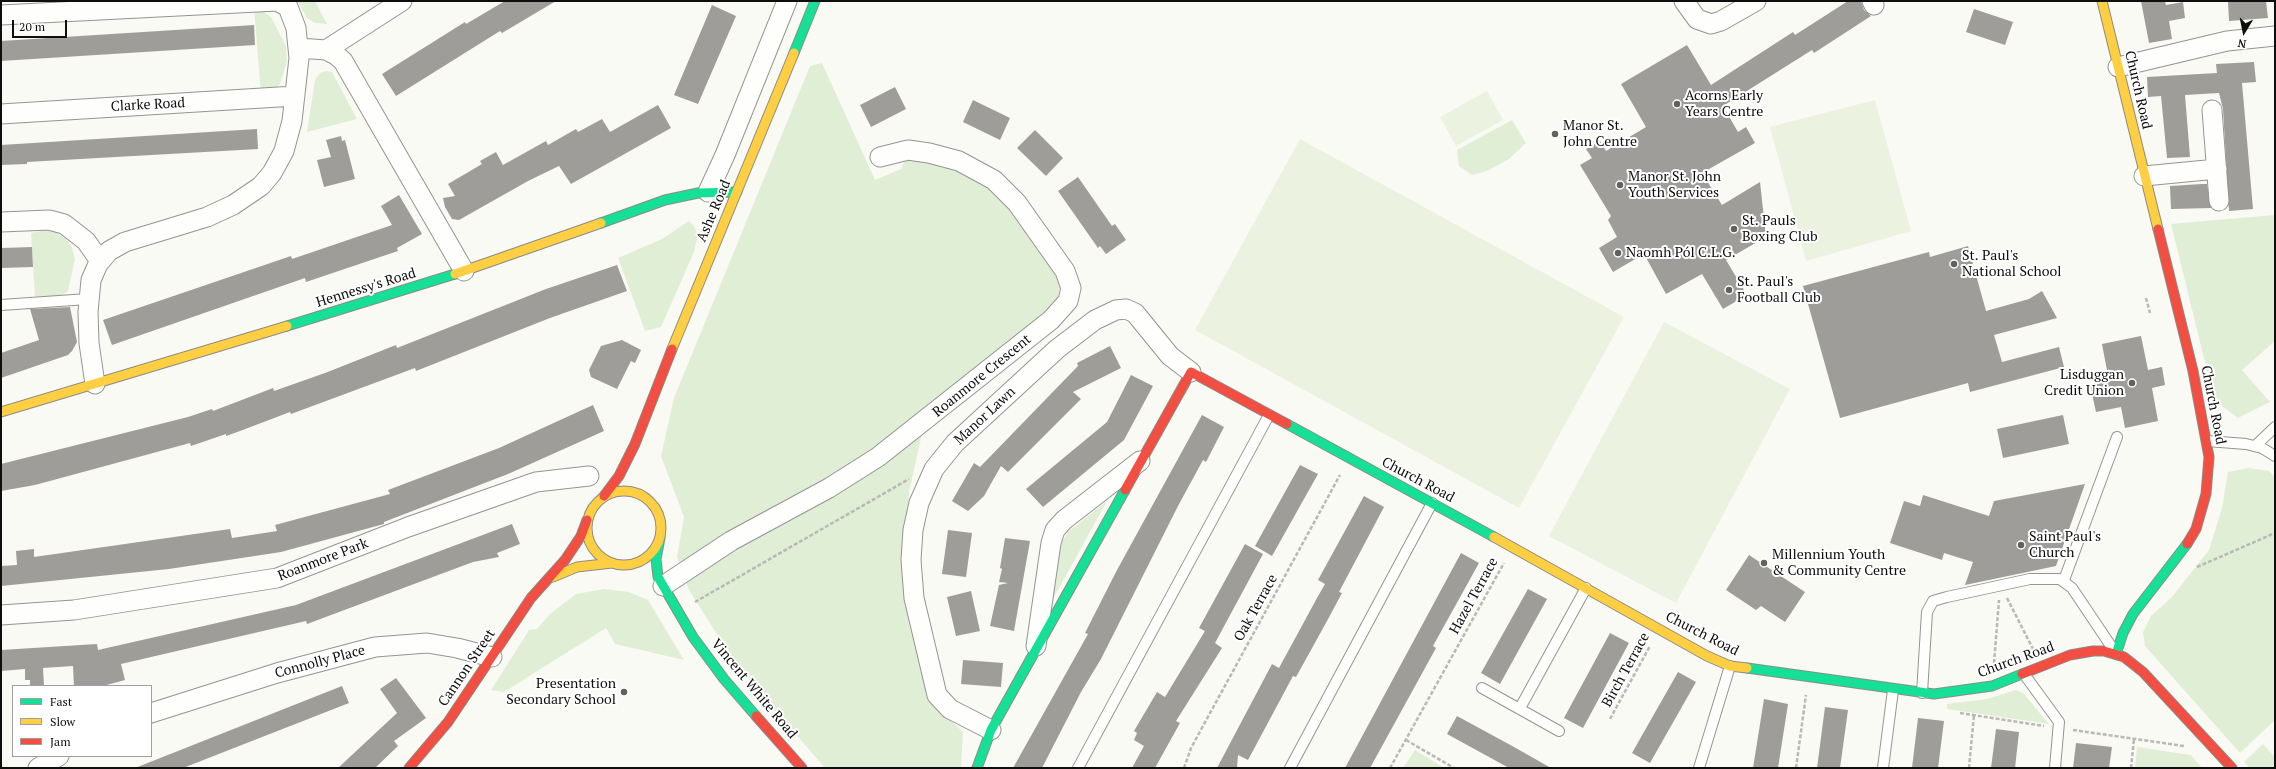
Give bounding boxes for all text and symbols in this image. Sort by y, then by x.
scale bar [14,12,69,38]
north arrow [2224,12,2264,52]
text: 20 m [19,19,45,34]
text: N [2237,36,2247,51]
street label: Church Road [2121,49,2155,131]
place label: Acorns Early Years Centre [1685,88,1763,120]
street label: Clarke Road [110,95,186,115]
marker: Acorns Early Years Centre [1672,99,1682,109]
place label: Manor St. John Centre [1563,118,1637,150]
marker: Manor St. John Centre [1550,129,1560,139]
place label: Manor St. John Youth Services [1628,169,1721,202]
street label: Ashe Road [693,178,735,244]
marker: Manor St. John Youth Services [1615,180,1625,190]
place label: St. Pauls Boxing Club [1742,213,1818,246]
marker: St. Pauls Boxing Club [1729,224,1739,234]
place label: Naomh Pól C.L.G. [1626,245,1736,261]
marker: Naomh Pól C.L.G. [1613,248,1623,258]
place label: St. Paul's National School [1962,248,2061,280]
marker: St. Paul's National School [1949,259,1959,269]
street label: Hennessy's Road [314,265,418,311]
place label: St. Paul's Football Club [1737,274,1821,306]
marker: St. Paul's Football Club [1724,285,1734,295]
street label: Roanmore Crescent [929,331,1035,421]
street label: Church Road [2197,364,2229,446]
place label: Lisduggan Credit Union [2044,367,2124,400]
marker: Lisduggan Credit Union [2127,378,2137,388]
street label: Manor Lawn [951,383,1019,449]
street label: Church Road [1379,454,1457,506]
place label: Saint Paul's Church [2029,529,2101,562]
street label: Roanmore Park [275,535,371,585]
marker: Saint Paul's Church [2016,540,2026,550]
place label: Millennium Youth & Community Centre [1772,547,1906,580]
street label: Hazel Terrace [1446,555,1502,637]
marker: Millennium Youth & Community Centre [1759,558,1769,568]
street label: Oak Terrace [1231,572,1281,644]
street label: Church Road [1663,608,1741,660]
street label: Cannon Street [435,626,499,710]
street label: Birch Terrace [1599,630,1653,710]
street label: Vincent White Road [707,636,801,742]
street label: Church Road [1976,638,2056,682]
street label: Connolly Place [273,642,367,682]
place label: Presentation Secondary School [506,676,616,708]
legend [12,685,152,757]
marker: Presentation Secondary School [619,687,629,697]
text: Fast [50,694,72,709]
text: Slow [50,714,75,729]
text: Jam [50,734,71,749]

